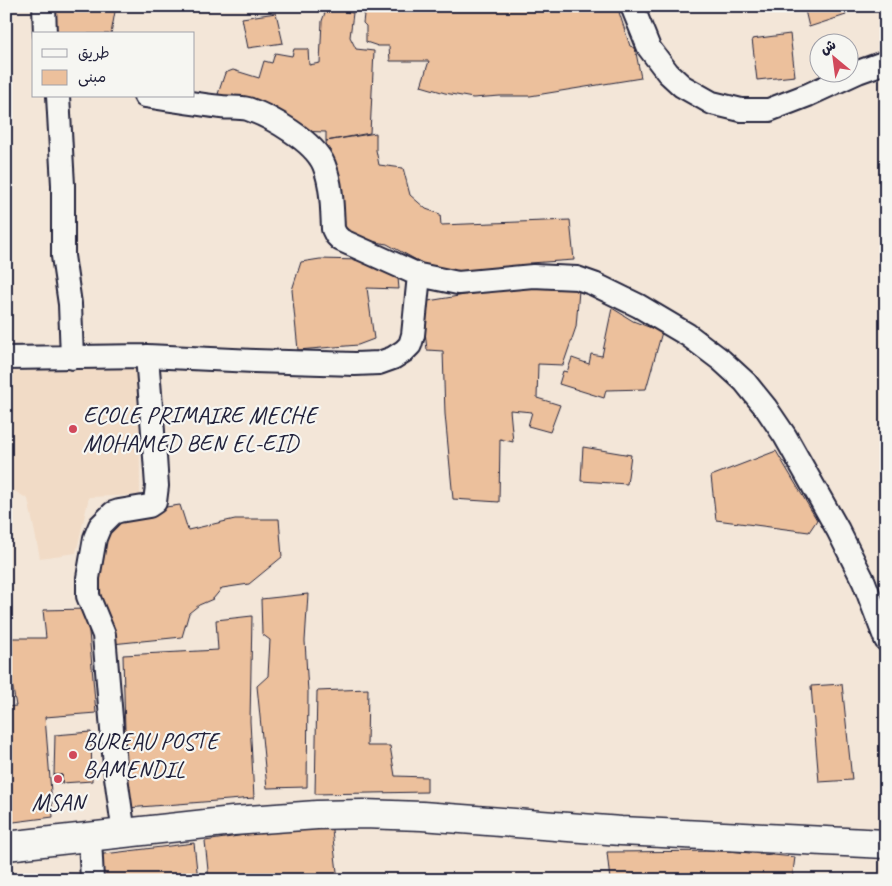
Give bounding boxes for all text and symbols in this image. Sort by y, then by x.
legend [32,32,195,98]
north arrow [810,32,860,82]
text: ش [817,36,839,58]
text: طريق [78,44,110,63]
text: مبنى [78,68,106,87]
place label: ECOLE PRIMAIRE MECHE MOHAMED BEN EL-EID [83,400,319,458]
marker: ECOLE PRIMAIRE MECHE MOHAMED BEN EL-EID [67,423,79,435]
place label: BUREAU POSTE BAMENDIL [83,726,221,784]
marker: BUREAU POSTE BAMENDIL [67,749,79,761]
marker: MSAN [52,773,64,785]
place label: MSAN [31,787,88,817]

